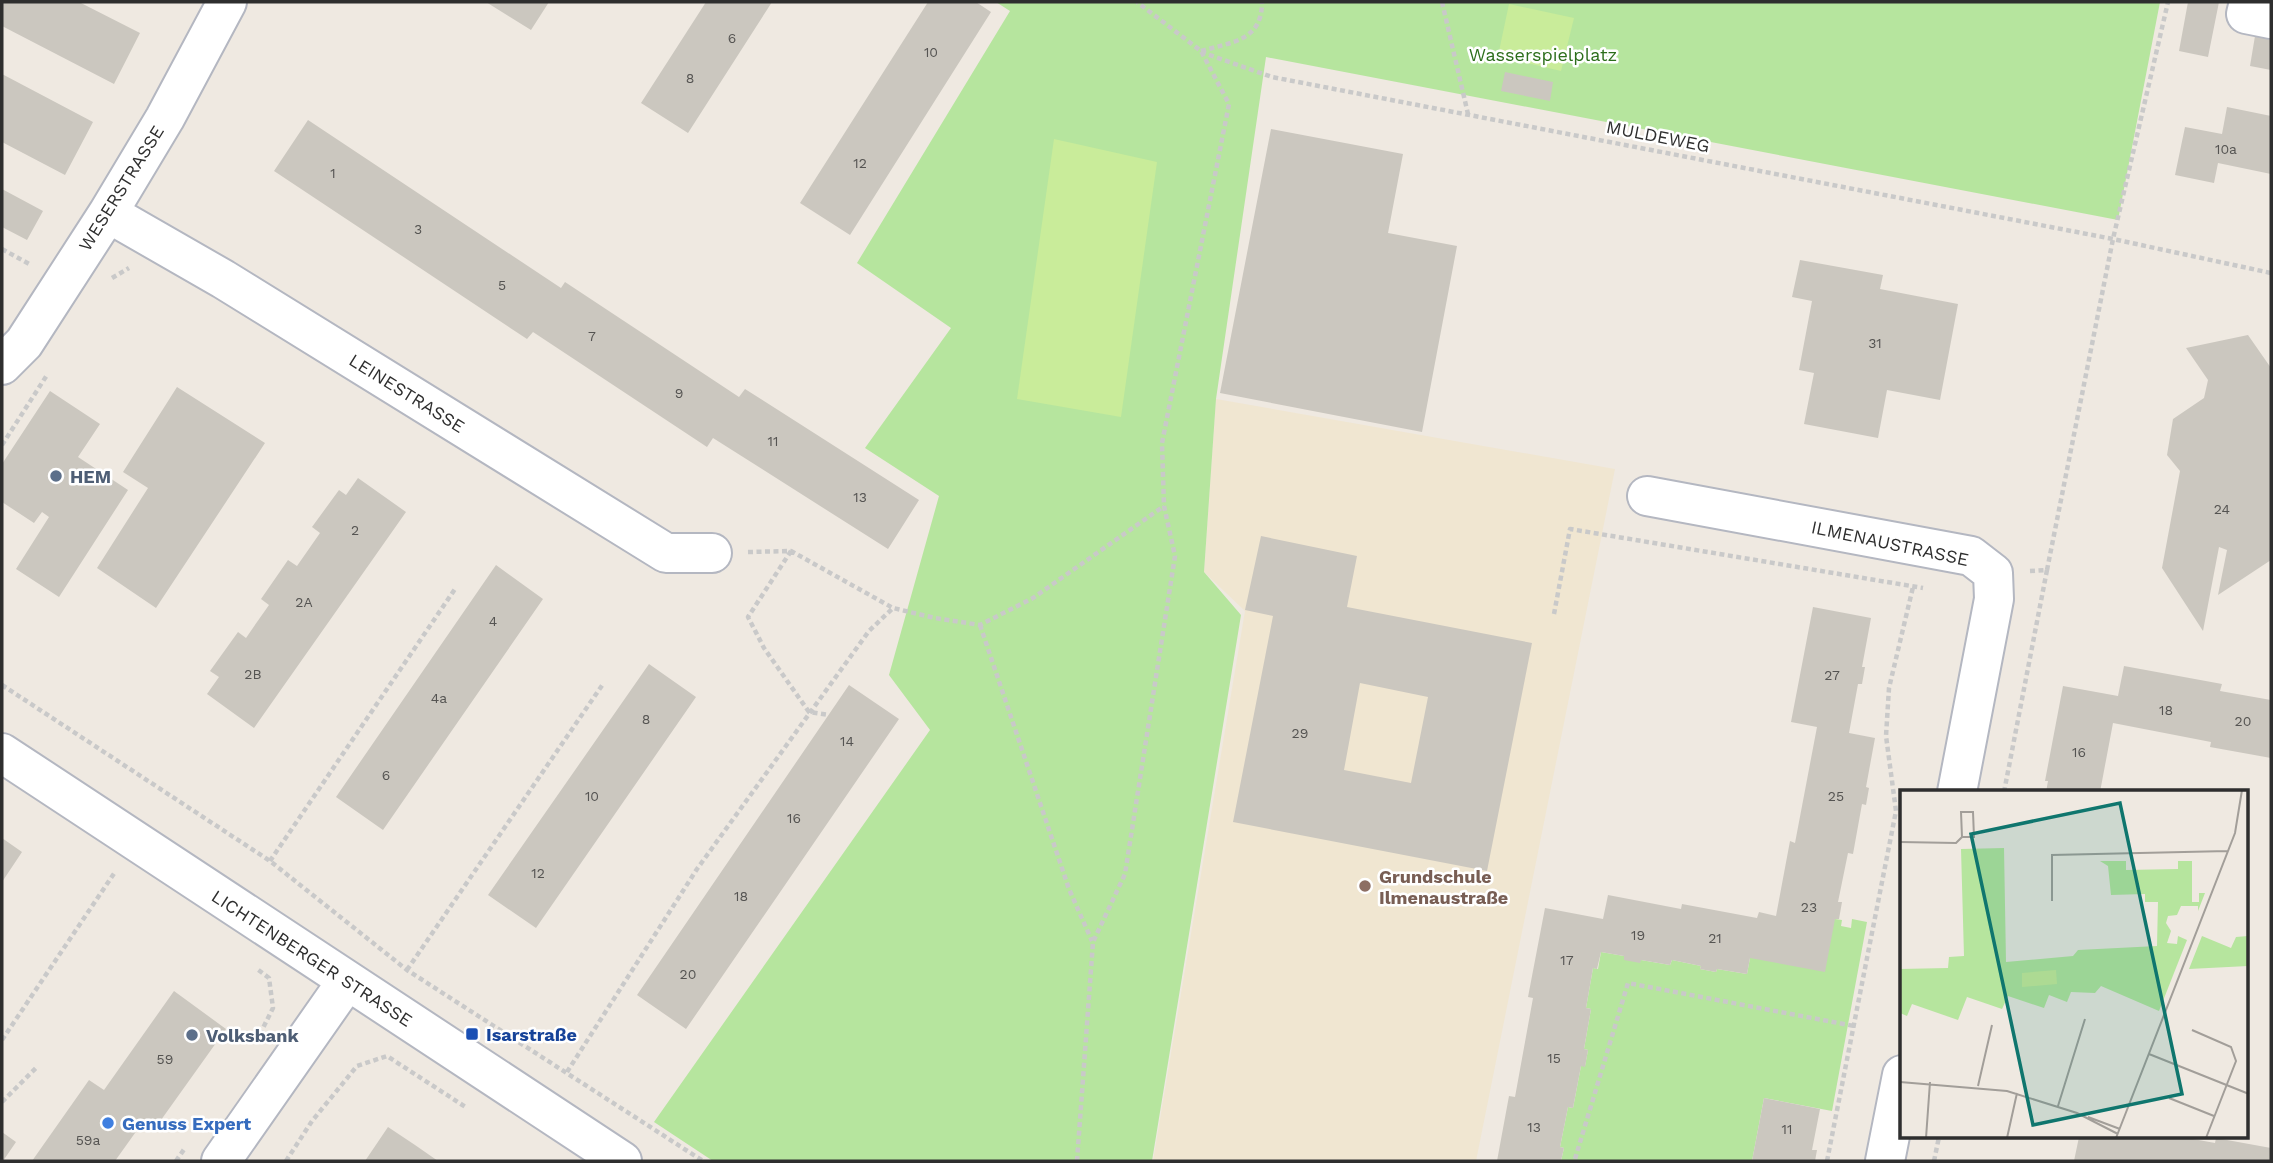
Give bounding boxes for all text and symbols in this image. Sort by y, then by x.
house number: 6 [728,30,736,46]
house number: 10 [924,44,938,60]
park label: Wasserspielplatz [1469,44,1617,65]
house number: 8 [686,70,694,86]
street label: MULDEWEG [1605,116,1711,156]
street label: WESERSTRASSE [74,121,168,255]
house number: 10a [2215,141,2237,157]
house number: 12 [853,155,867,171]
house number: 1 [330,165,336,181]
house number: 3 [414,221,422,237]
house number: 5 [498,277,506,293]
house number: 7 [588,328,596,344]
house number: 31 [1868,335,1882,351]
street label: LEINESTRASSE [345,349,469,437]
house number: 9 [675,385,683,401]
house number: 11 [768,433,778,449]
place label: HEM [70,466,111,487]
marker: HEM [48,468,64,484]
house number: 13 [853,489,867,505]
house number: 24 [2214,501,2230,517]
street label: ILMENAUSTRASSE [1809,516,1971,570]
house number: 2 [351,522,359,538]
house number: 2A [295,594,313,610]
house number: 4 [489,613,497,629]
house number: 2B [244,666,262,682]
house number: 27 [1824,667,1840,683]
house number: 4a [431,690,447,706]
house number: 18 [2159,702,2173,718]
house number: 8 [642,711,650,727]
house number: 20 [2235,713,2251,729]
house number: 29 [1292,725,1308,741]
house number: 14 [840,733,854,749]
house number: 16 [2072,744,2086,760]
house number: 6 [382,767,390,783]
house number: 10 [585,788,599,804]
house number: 25 [1828,788,1844,804]
inset map [1900,790,2248,1138]
house number: 16 [787,810,801,826]
house number: 12 [531,865,545,881]
place label: Grundschule Ilmenaustraße [1379,866,1508,908]
marker: Grundschule Ilmenaustraße [1357,878,1373,894]
street label: LICHTENBERGER STRASSE [208,885,416,1031]
house number: 18 [734,888,748,904]
house number: 23 [1801,899,1817,915]
house number: 19 [1631,927,1645,943]
house number: 21 [1708,930,1722,946]
house number: 17 [1560,952,1574,968]
house number: 20 [680,966,696,982]
place label: Isarstraße [486,1024,577,1045]
place label: Volksbank [206,1025,299,1046]
marker: Isarstraße [464,1026,480,1042]
marker: Volksbank [184,1027,200,1043]
house number: 15 [1547,1050,1561,1066]
house number: 59 [157,1051,173,1067]
place label: Genuss Expert [122,1113,251,1134]
marker: Genuss Expert [100,1115,116,1131]
house number: 13 [1527,1119,1541,1135]
house number: 11 [1782,1121,1792,1137]
house number: 59a [76,1132,100,1148]

